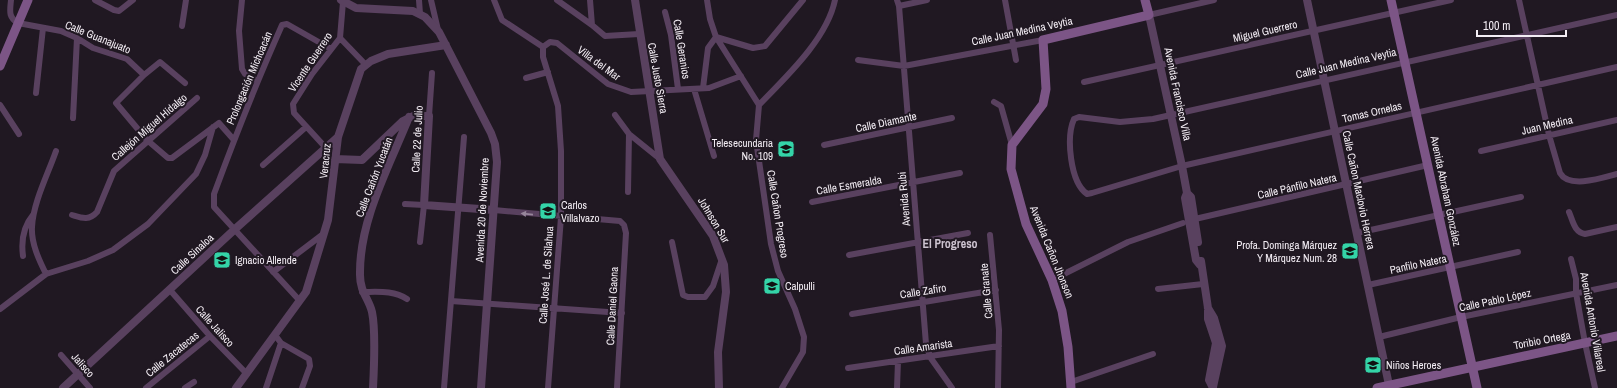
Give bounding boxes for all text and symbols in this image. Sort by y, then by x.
scale bar [1477,12,1566,38]
street label: Calle Juan Medina Veytia [970,13,1074,49]
street label: Calle Guanajuato [63,17,133,57]
street label: Miguel Guerrero [1231,17,1299,45]
street label: Calle Geranios [670,18,694,80]
text: 100 m [1483,18,1510,34]
street label: Prolongación Michoacán [223,29,275,127]
street label: Vicente Guerrero [285,29,335,95]
street label: Calle Justo Sierra [645,41,671,115]
street label: Villa del Mar [575,43,623,83]
street label: Avenida Francisco Villa [1161,45,1195,142]
street label: Calle Juan Medina Veytia [1294,45,1398,81]
street label: Callejón Miguel Hidalgo [108,90,190,164]
street label: Tomas Ornelas [1341,98,1404,126]
street label: Calle 22 de Julio [408,105,426,173]
street label: Calle Diamante [854,109,918,135]
street label: Juan Medina [1520,112,1574,138]
street label: Calle Cañon Maclovio Herrera [1340,129,1378,251]
street label: Avenida Abraham González [1427,134,1465,248]
street label: Calle Cañón Yucatán [352,135,396,219]
place label: Telesecundaria No. 109 [712,136,773,163]
school or university icon: Telesecundaria No. 109 [776,139,796,159]
street label: Veracruz [316,142,334,179]
street label: Avenida 20 de Noviembre [472,157,492,264]
street label: Calle Cañon Progreso [764,169,792,259]
street label: Calle Pánfilo Natera [1256,170,1338,202]
street label: Avenida Rubi [895,171,913,228]
street label: Calle Esmeralda [815,172,883,198]
street label: Johnson Sur [695,195,733,245]
place label: Carlos Villalvazo [561,198,599,225]
school or university icon: Carlos Villalvazo [538,201,558,221]
street label: Avenida Cañon Jhonson [1027,203,1077,300]
one-way arrow [521,210,533,217]
street label: Calle José L. de Silahua [536,226,556,324]
street label: Calle Sinaloa [168,231,216,277]
district label: El Progreso [922,236,978,252]
place label: Profa. Dominga Márquez Y Márquez Num. 28 [1236,238,1337,265]
school or university icon: Profa. Dominga Márquez Y Márquez Num. 28 [1340,241,1360,261]
school or university icon: Ignacio Allende [212,250,232,270]
street label: Panfilo Natera [1388,251,1448,277]
place label: Ignacio Allende [235,253,297,267]
street label: Calle Granate [977,263,995,319]
street label: Calle Daniel Gaona [603,266,621,346]
street label: Avenida Antonio Villareal [1577,270,1609,373]
school or university icon: Calpulli [762,276,782,296]
place label: Calpulli [785,279,815,293]
street label: Calle Zafiro [899,280,947,302]
street label: Calle Pablo López [1458,285,1533,314]
street label: Calle Jalisco [193,302,237,350]
street label: Calle Zacatecas [142,328,202,380]
street label: Toribio Ortega [1512,328,1572,352]
street label: Calle Amarista [893,336,953,358]
street label: Jalisco [68,350,98,380]
school or university icon: Niños Heroes [1363,355,1383,375]
place label: Niños Heroes [1386,358,1442,372]

